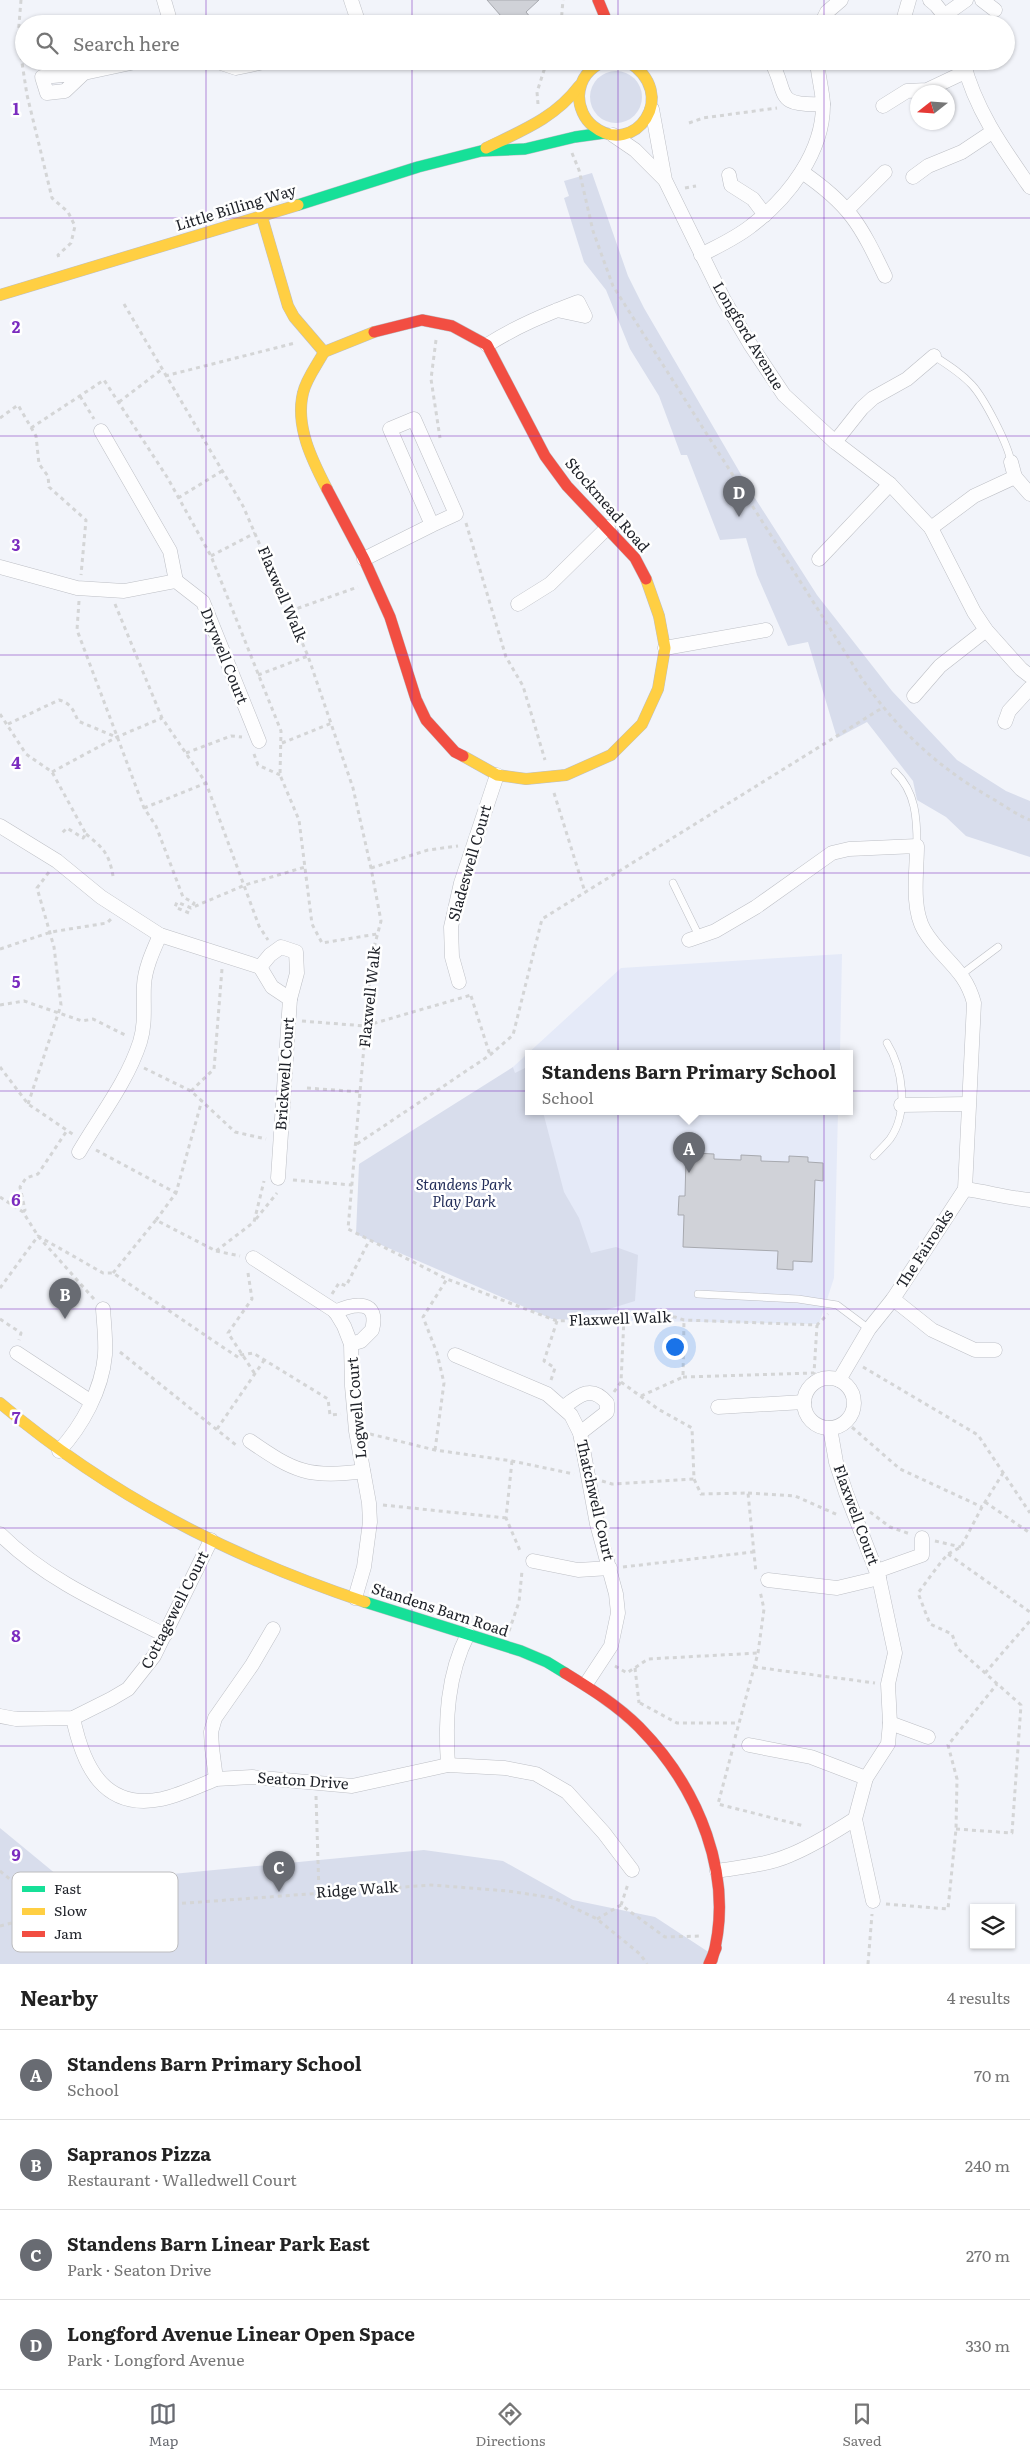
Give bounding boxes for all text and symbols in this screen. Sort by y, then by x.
search box [15,15,1015,70]
icon: search [33,29,61,57]
text: Search here [73,29,180,57]
north arrow [910,85,955,130]
text: 1 [13,96,20,120]
street label: Little Billing Way [172,177,299,236]
street label: Longford Avenue [708,277,791,394]
text: 2 [12,314,21,338]
street label: Stockmead Road [560,452,656,556]
pin: D [723,476,755,517]
text: 3 [12,532,21,556]
street label: Flaxwell Walk [253,542,314,646]
street label: Drywell Court [196,604,255,707]
text: 4 [11,750,21,774]
street label: Sladeswell Court [441,801,496,924]
street label: Flaxwell Walk [352,944,385,1049]
text: 5 [12,969,21,993]
street label: Brickwell Court [268,1017,299,1131]
popup [525,1050,853,1115]
text: Standens Barn Primary School [542,1057,836,1085]
text: School [542,1085,594,1109]
pin: A [673,1132,705,1173]
park label: Standens Park Play Park [416,1172,513,1212]
text: 6 [11,1187,21,1211]
street label: The Fairoaks [889,1204,958,1292]
pin: B [49,1278,81,1319]
street label: Flaxwell Walk [568,1304,672,1331]
your location [662,1334,688,1360]
street label: Logwell Court [340,1356,371,1460]
text: 7 [12,1405,21,1429]
street label: Thatchwell Court [571,1437,622,1563]
street label: Flaxwell Court [829,1461,886,1568]
street label: Cottagewell Court [134,1546,213,1672]
street label: Standens Barn Road [369,1576,512,1642]
text: 8 [11,1623,21,1647]
street label: Seaton Drive [257,1765,350,1794]
text: 9 [11,1842,21,1866]
pin: C [263,1851,295,1892]
legend [12,1872,178,1952]
street label: Ridge Walk [315,1874,400,1903]
text: Fast [54,1878,82,1898]
text: Slow [54,1900,87,1920]
map controls [970,1904,1015,1949]
button: layers [970,1904,1015,1949]
text: Jam [54,1923,83,1943]
text: Nearby [20,1981,98,2012]
text: 4 results [947,1985,1010,2009]
text: Standens Barn Primary School [67,2049,362,2077]
text: A [30,2063,42,2087]
text: 70 m [974,2063,1010,2087]
text: School [67,2077,119,2101]
text: Sapranos Pizza [67,2139,211,2167]
text: B [30,2153,42,2177]
text: 240 m [965,2153,1010,2177]
text: Restaurant · Walledwell Court [67,2167,297,2191]
text: Standens Barn Linear Park East [67,2229,370,2257]
text: C [30,2243,42,2267]
text: 270 m [966,2243,1010,2267]
text: Park · Seaton Drive [67,2257,211,2281]
text: Longford Avenue Linear Open Space [67,2319,415,2347]
text: D [30,2333,42,2357]
text: 330 m [965,2333,1010,2357]
text: Park · Longford Avenue [67,2347,245,2371]
tab: Map [149,2400,178,2450]
tab: Directions [475,2400,545,2450]
tab: Saved [842,2400,881,2450]

